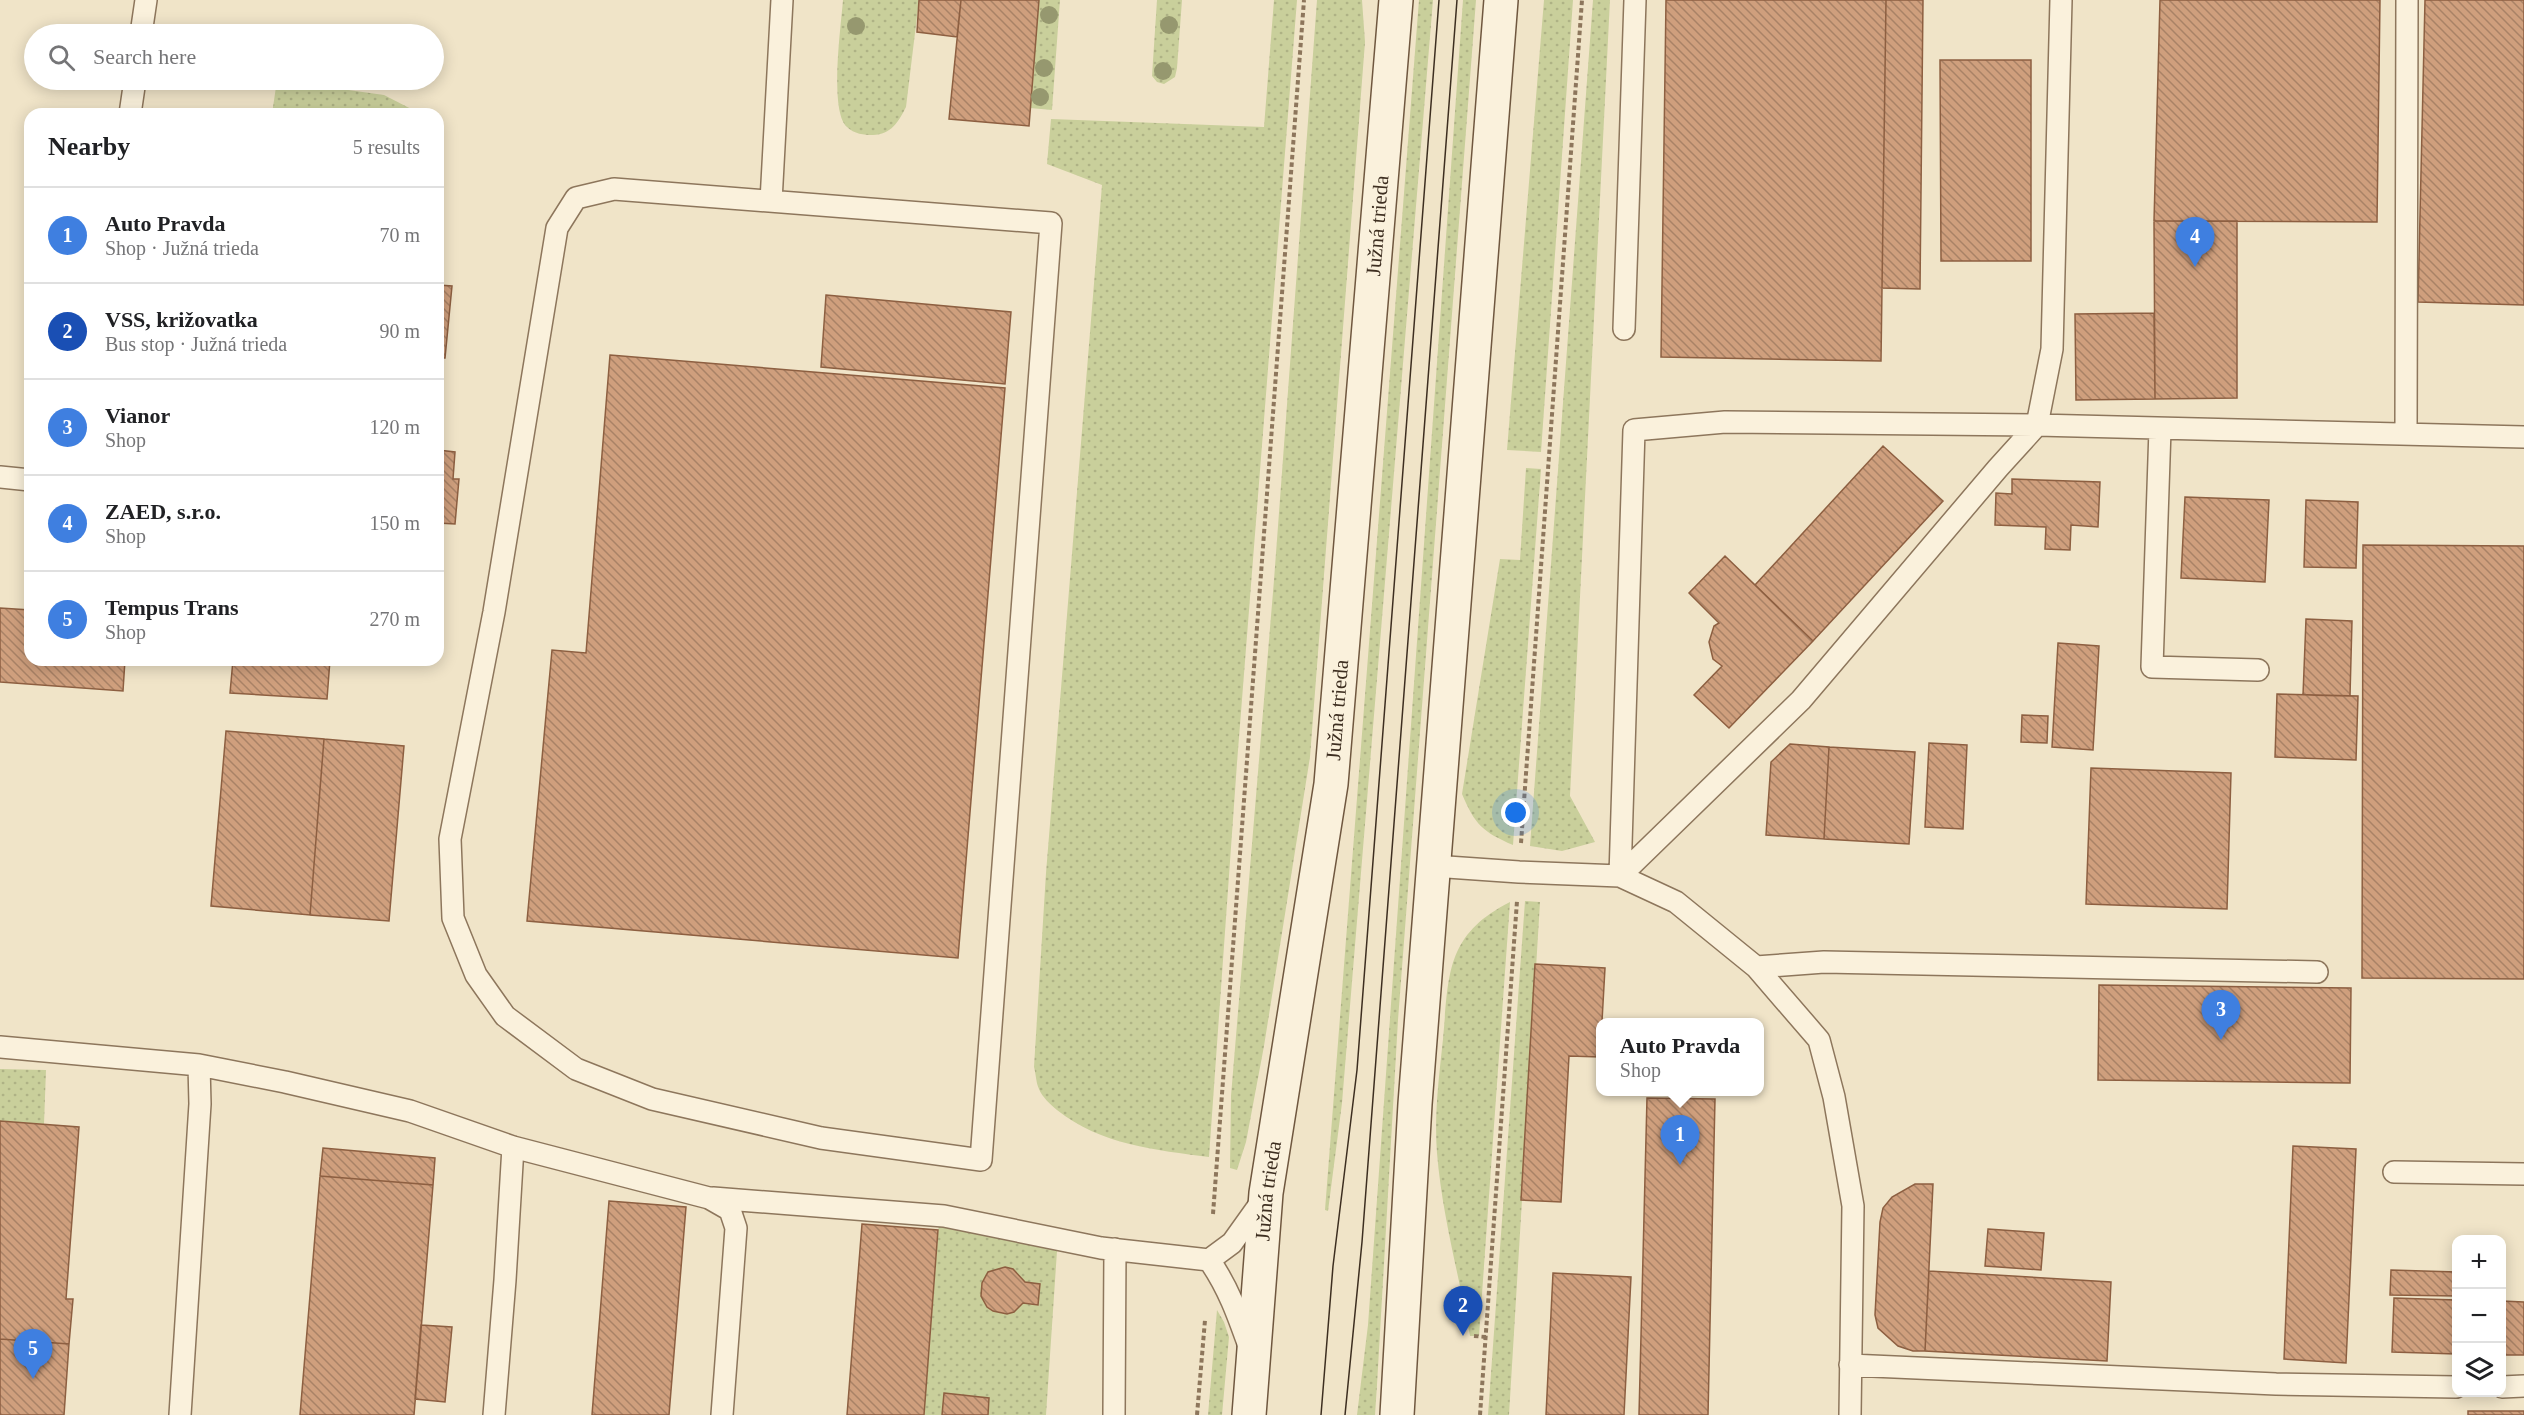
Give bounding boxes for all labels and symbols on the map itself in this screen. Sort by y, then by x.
street label: Južná trieda [1361,174,1393,277]
pin: 4 [2176,218,2214,267]
street label: Južná trieda [1321,658,1353,761]
your location [1501,798,1530,827]
pin: 3 [2202,990,2240,1040]
pin: 1 [1660,1116,1700,1165]
street label: Južná trieda [1250,1138,1286,1242]
pin: 2 [1444,1286,1482,1336]
pin: 5 [14,1330,52,1379]

